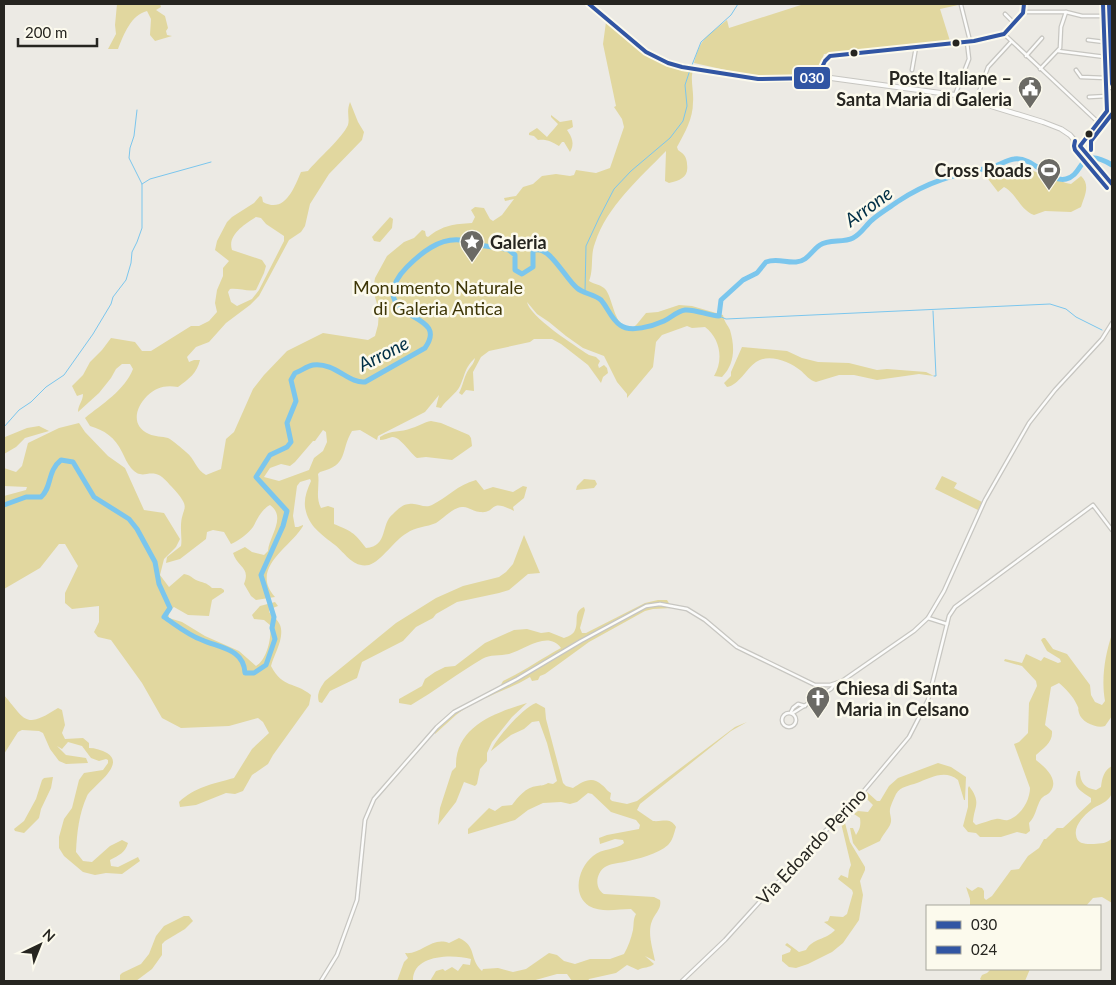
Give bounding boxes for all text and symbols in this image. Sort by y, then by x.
scale bar [18,15,96,47]
text: 200 m [25,23,67,41]
unlabelled marker [951,38,961,48]
unlabelled marker [849,48,859,58]
line badge: 030 [793,66,831,90]
place label: Poste Italiane – Santa Maria di Galeria [836,67,1012,110]
text: 030 [800,69,824,86]
public building icon: Poste Italiane – Santa Maria di Galeria [1017,75,1043,109]
unlabelled marker [1084,129,1094,139]
sports icon: Cross Roads [1036,157,1062,191]
place label: Cross Roads [935,159,1032,181]
water label: Arrone [839,181,896,232]
place icon: Galeria [459,229,485,263]
place label: Galeria [490,231,547,253]
park label: Monumento Naturale di Galeria Antica [353,276,523,319]
water label: Arrone [353,331,412,376]
place label: Chiesa di Santa Maria in Celsano [836,677,969,720]
church icon: Chiesa di Santa Maria in Celsano [805,685,831,719]
street label: Via Edoardo Perino [751,783,871,909]
legend [926,905,1101,970]
text: 030 [971,915,997,933]
north arrow [15,920,65,970]
text: N [39,925,59,945]
text: 024 [971,940,997,958]

